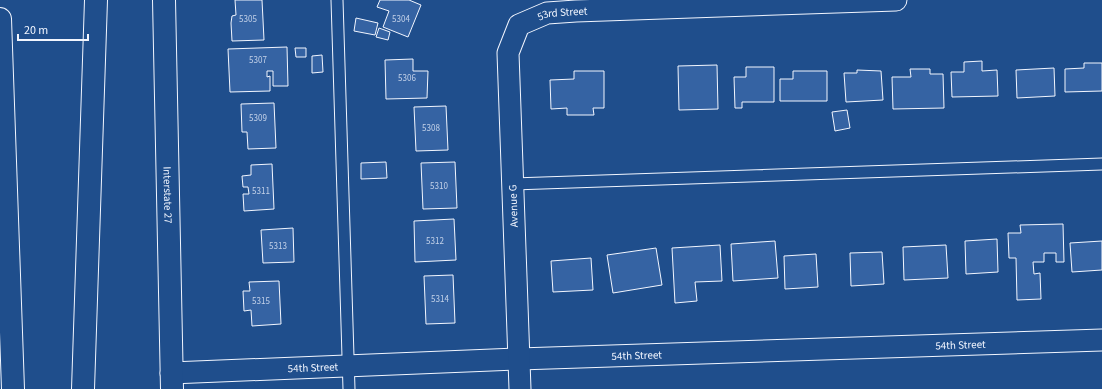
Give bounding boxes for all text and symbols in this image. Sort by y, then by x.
street label: 53rd Street [535,4,588,24]
house number: 5305 [239,13,257,26]
house number: 5304 [392,13,410,26]
scale bar [18,16,88,42]
text: 20 m [24,22,48,39]
house number: 5307 [249,54,267,67]
house number: 5306 [398,72,416,85]
house number: 5309 [249,112,267,125]
house number: 5308 [422,122,440,135]
street label: Interstate 27 [159,166,176,224]
house number: 5310 [430,180,448,193]
street label: Avenue G [505,184,522,228]
house number: 5311 [252,185,270,198]
house number: 5312 [426,235,444,248]
house number: 5313 [269,240,287,253]
house number: 5314 [431,293,449,306]
house number: 5315 [252,295,270,308]
street label: 54th Street [935,337,986,353]
street label: 54th Street [611,347,662,364]
street label: 54th Street [287,359,339,376]

